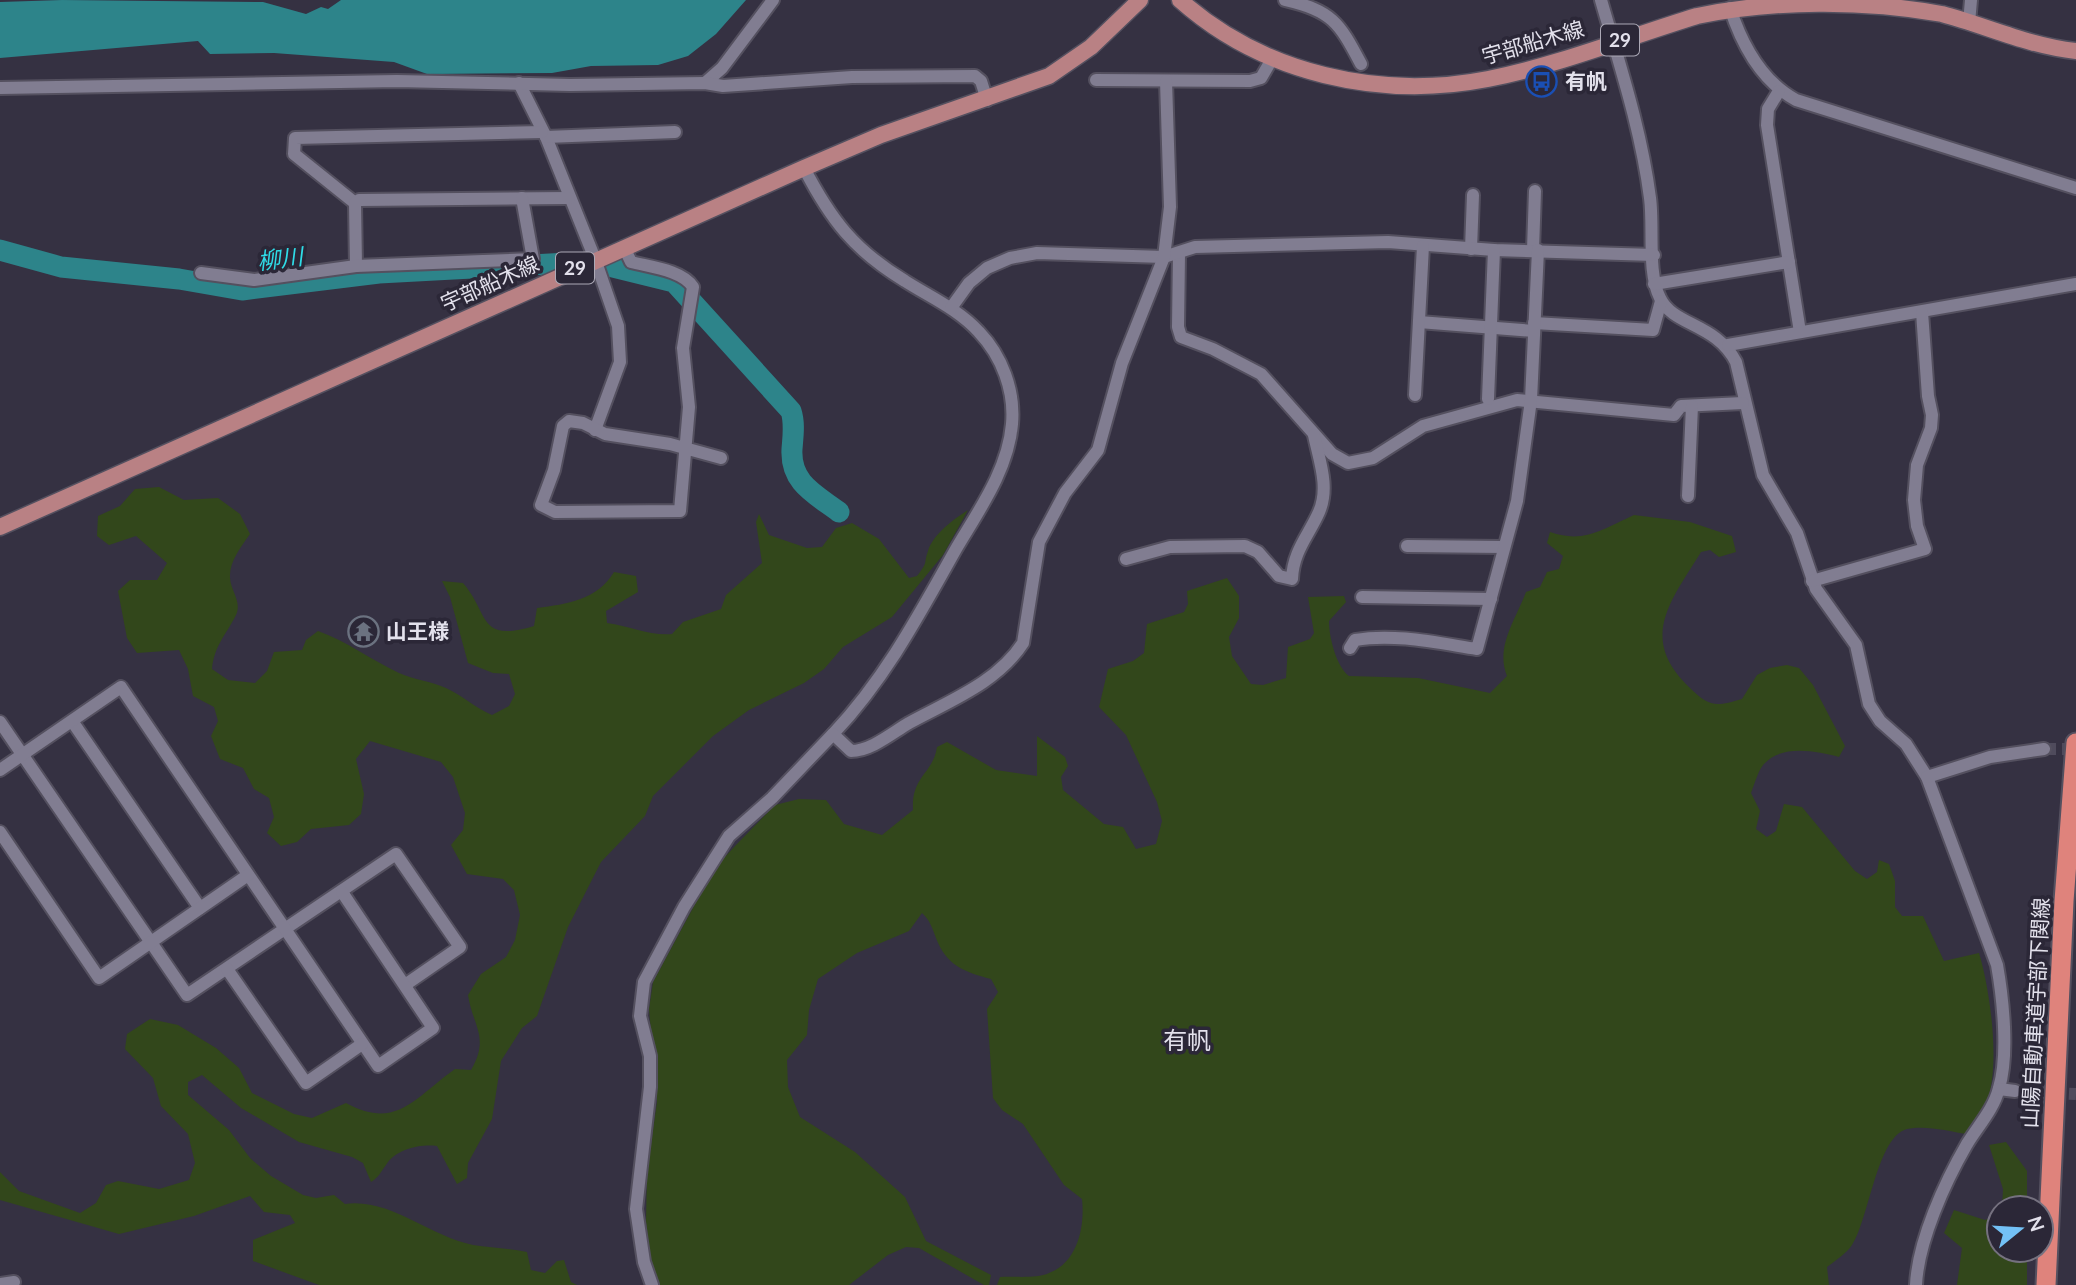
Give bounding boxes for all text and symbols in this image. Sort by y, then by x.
street label: 宇部船木線 [1479,15,1586,68]
road number: 29 [1601,24,1639,56]
bus stop icon: 有帆 [1525,65,1559,99]
place label: 有帆 [1565,68,1607,93]
water label: 柳川 [255,241,307,275]
street label: 宇部船木線 [436,250,542,315]
road number: 29 [556,252,594,284]
temple icon: 山王様 [346,615,380,649]
place label: 山王様 [386,618,449,643]
street label: 山陽自動車道宇部下関線 [2016,897,2053,1129]
district label: 有帆 [1163,1025,1211,1054]
north arrow [1985,1194,2055,1264]
text: N [2023,1213,2050,1234]

